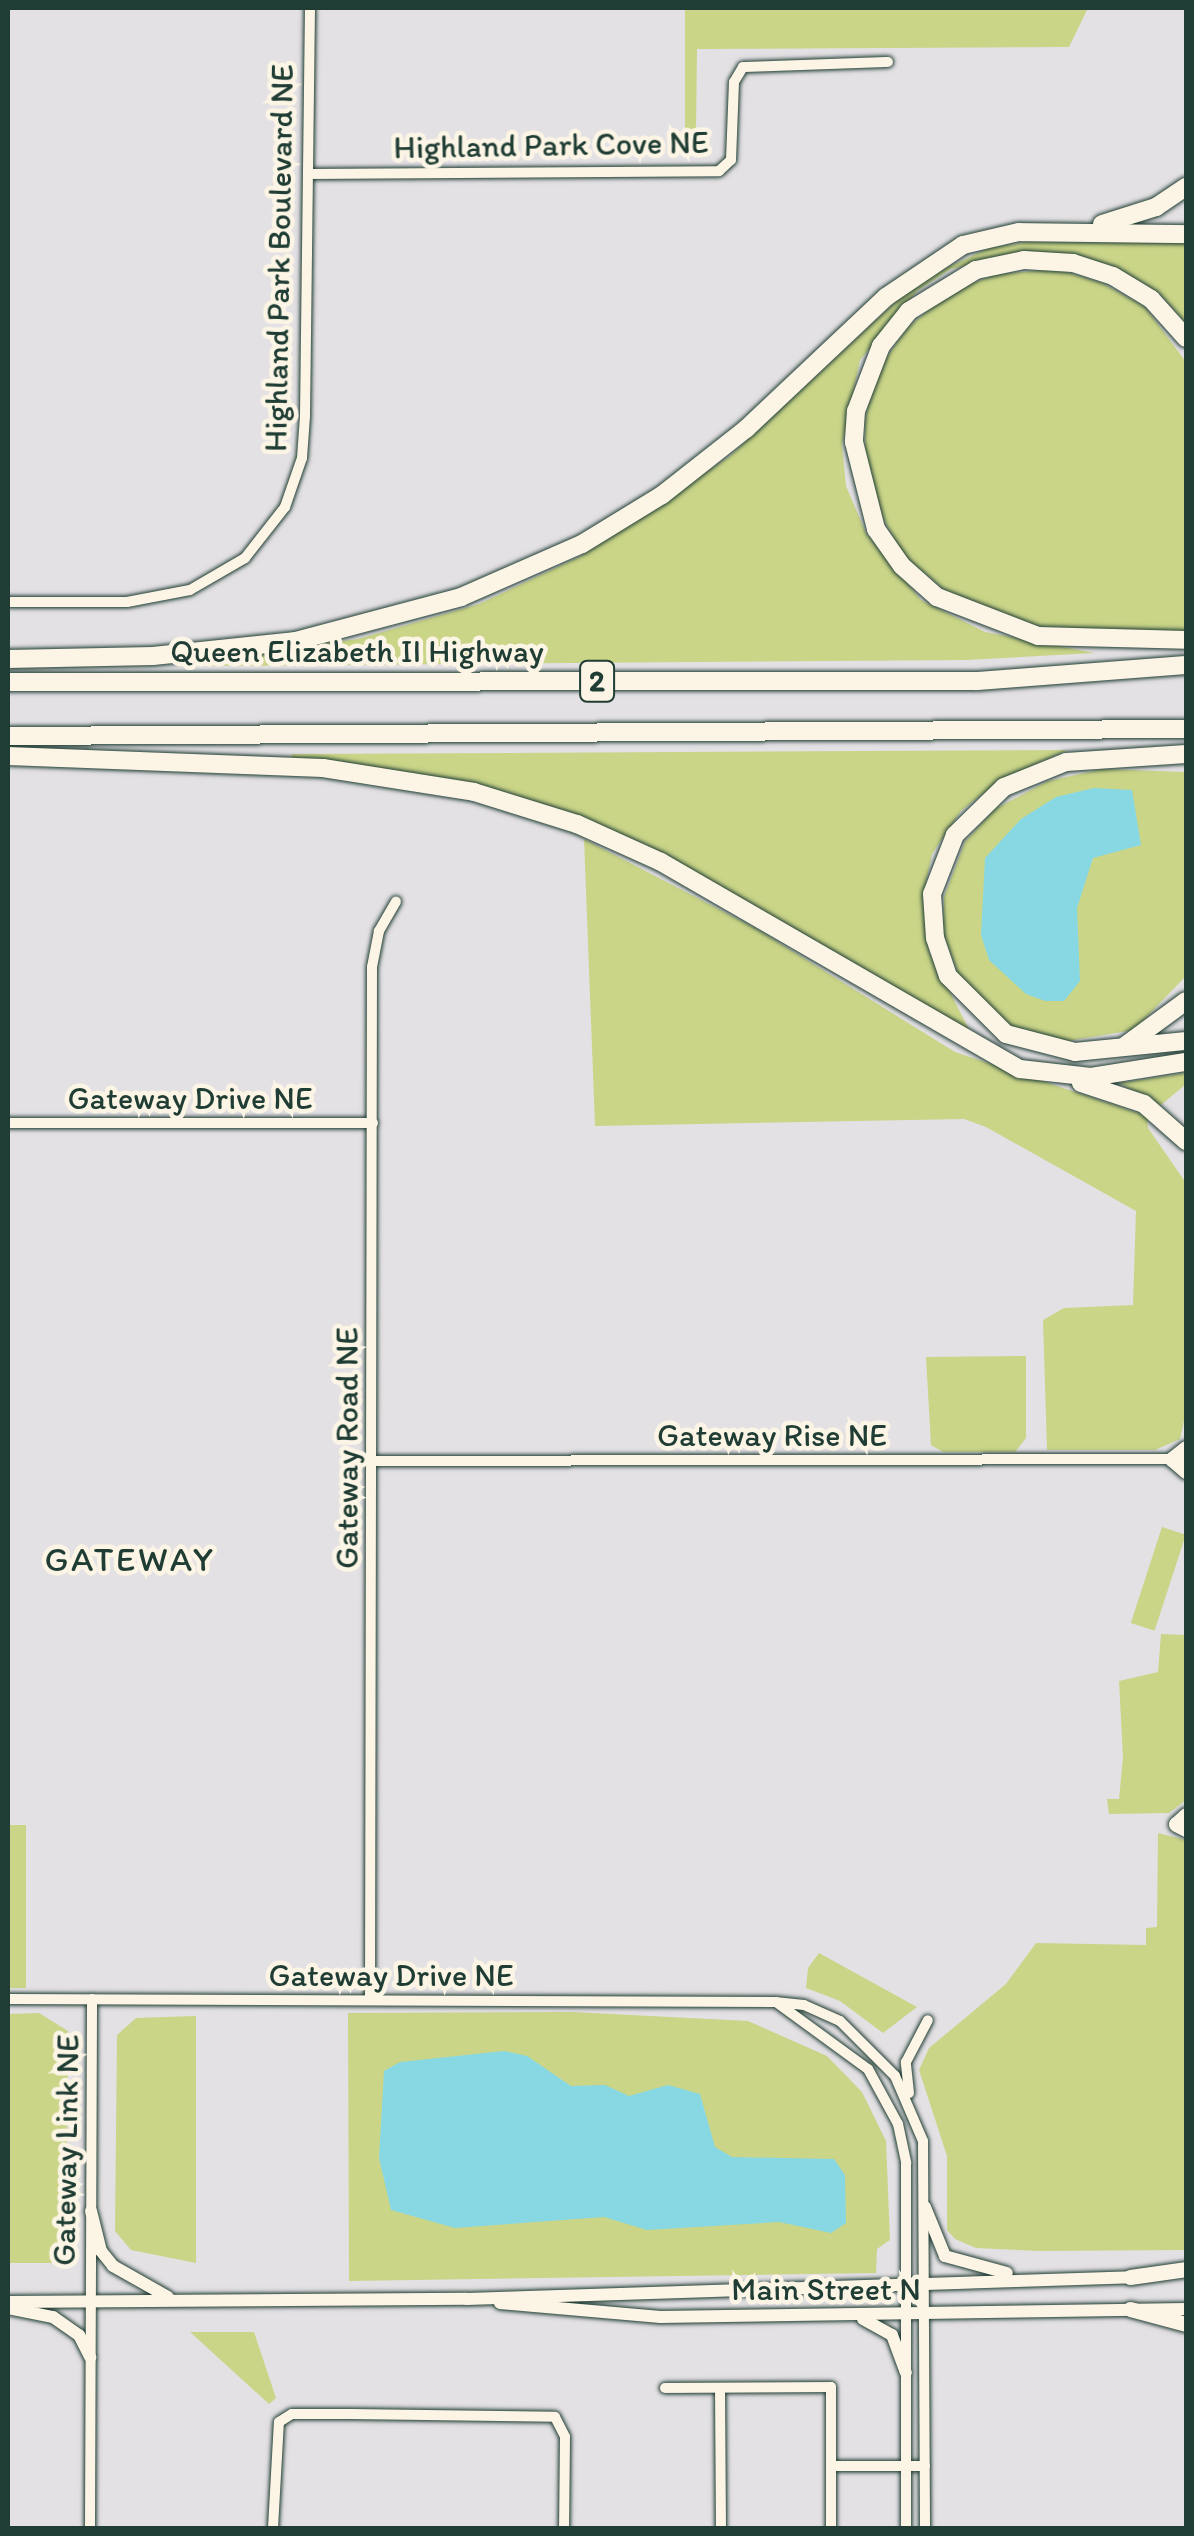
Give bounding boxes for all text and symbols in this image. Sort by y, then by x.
street label: Highland Park Boulevard NE [256,64,302,452]
street label: Highland Park Cove NE [394,123,708,167]
street label: Queen Elizabeth II Highway [171,632,543,670]
road number: 2 [577,656,617,706]
street label: Gateway Drive NE [67,1079,313,1117]
street label: Gateway Road NE [328,1327,366,1569]
street label: Gateway Rise NE [657,1416,887,1454]
district label: GATEWAY [42,1538,218,1580]
street label: Gateway Drive NE [268,1956,514,1994]
street label: Gateway Link NE [45,2034,87,2266]
street label: Main Street N [732,2270,920,2308]

